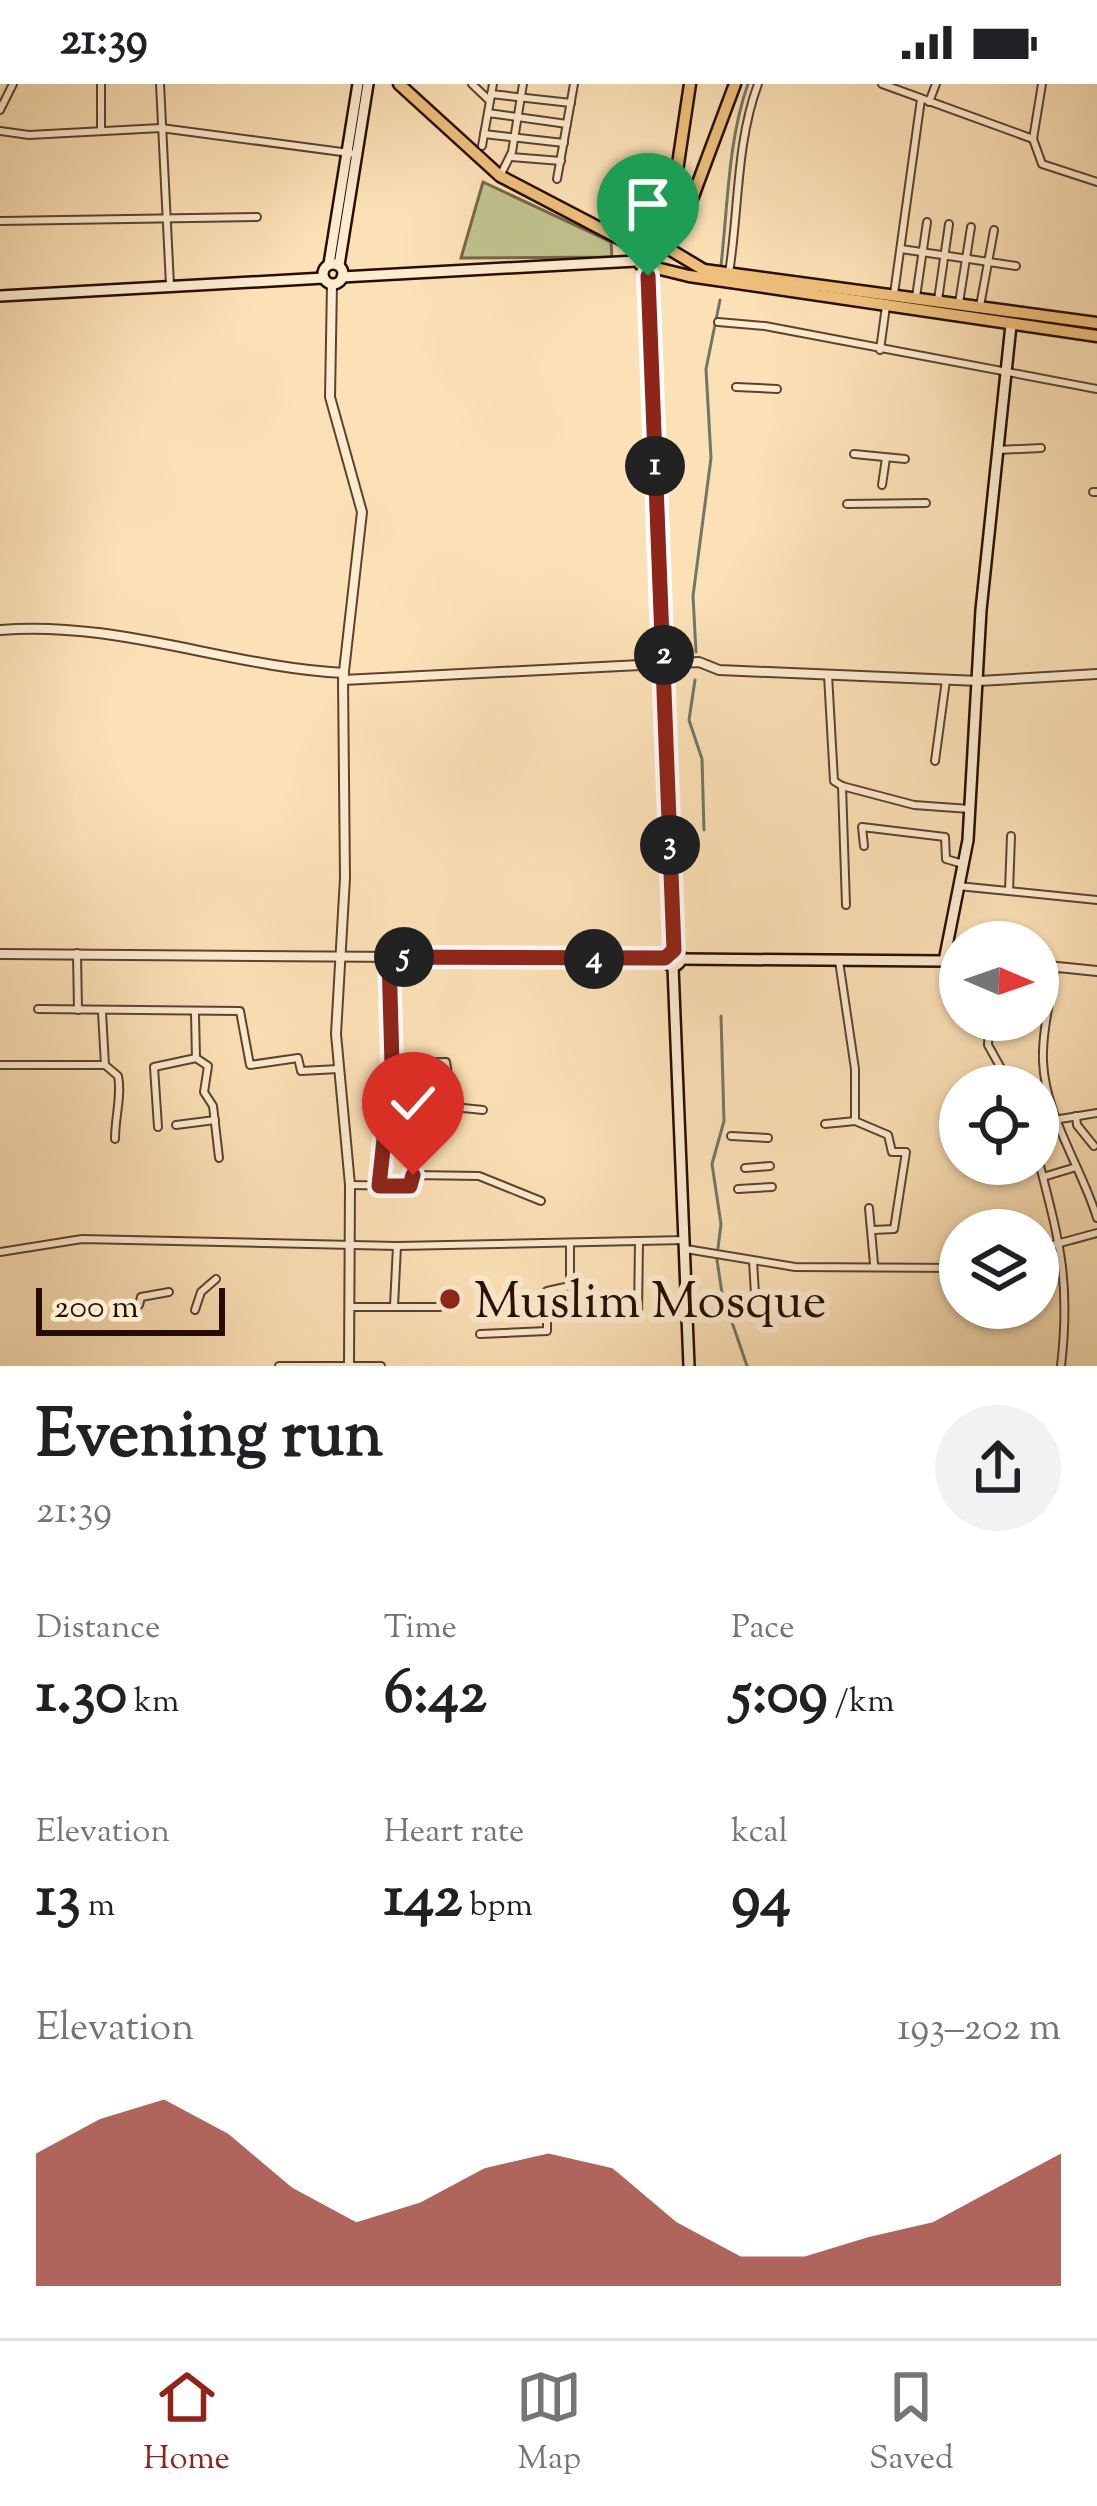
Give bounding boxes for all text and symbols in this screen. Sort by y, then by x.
text: 21:39 [60,10,148,75]
pin [597,153,699,276]
icon: arrive [615,171,681,237]
pin: 1 [625,436,685,496]
text: 1 [649,442,661,490]
pin: 2 [634,625,694,685]
text: 2 [656,631,672,679]
pin: 3 [640,815,700,875]
text: 3 [663,821,677,869]
north arrow [939,921,1059,1041]
map controls [939,921,1059,1329]
pin: 5 [374,927,434,987]
pin: 4 [564,929,624,989]
text: 5 [398,933,410,981]
text: 4 [586,935,602,983]
pin [362,1052,464,1175]
button: locate [939,1065,1059,1185]
icon: check [380,1070,446,1136]
button: layers [939,1209,1059,1329]
place label: Muslim Mosque [474,1268,826,1341]
scale bar [36,1282,225,1335]
text: 200 m [54,1285,139,1333]
marker: Muslim Mosque [437,1286,463,1312]
text: Evening run [36,1392,383,1487]
button: share [935,1405,1061,1531]
text: 21:39 [36,1485,112,1541]
text: Distance [36,1605,160,1653]
text: Time [384,1605,457,1653]
text: Pace [731,1605,795,1653]
text: 1.30 [36,1653,127,1740]
text: 6:42 [384,1653,487,1740]
text: 5:09 [731,1653,828,1740]
text: km [127,1679,179,1727]
text: /km [828,1679,894,1727]
text: Elevation [36,1809,170,1857]
text: Heart rate [384,1809,525,1857]
text: kcal [731,1809,788,1857]
text: 13 [36,1857,81,1944]
text: 142 [384,1857,462,1944]
text: 94 [731,1857,791,1944]
text: m [81,1883,115,1931]
text: bpm [462,1883,533,1931]
text: Elevation [36,2002,194,2058]
text: 193–202 m [897,2002,1061,2058]
tab: Home [143,2364,230,2484]
tab: Map [516,2364,582,2484]
tab: Saved [869,2364,954,2484]

